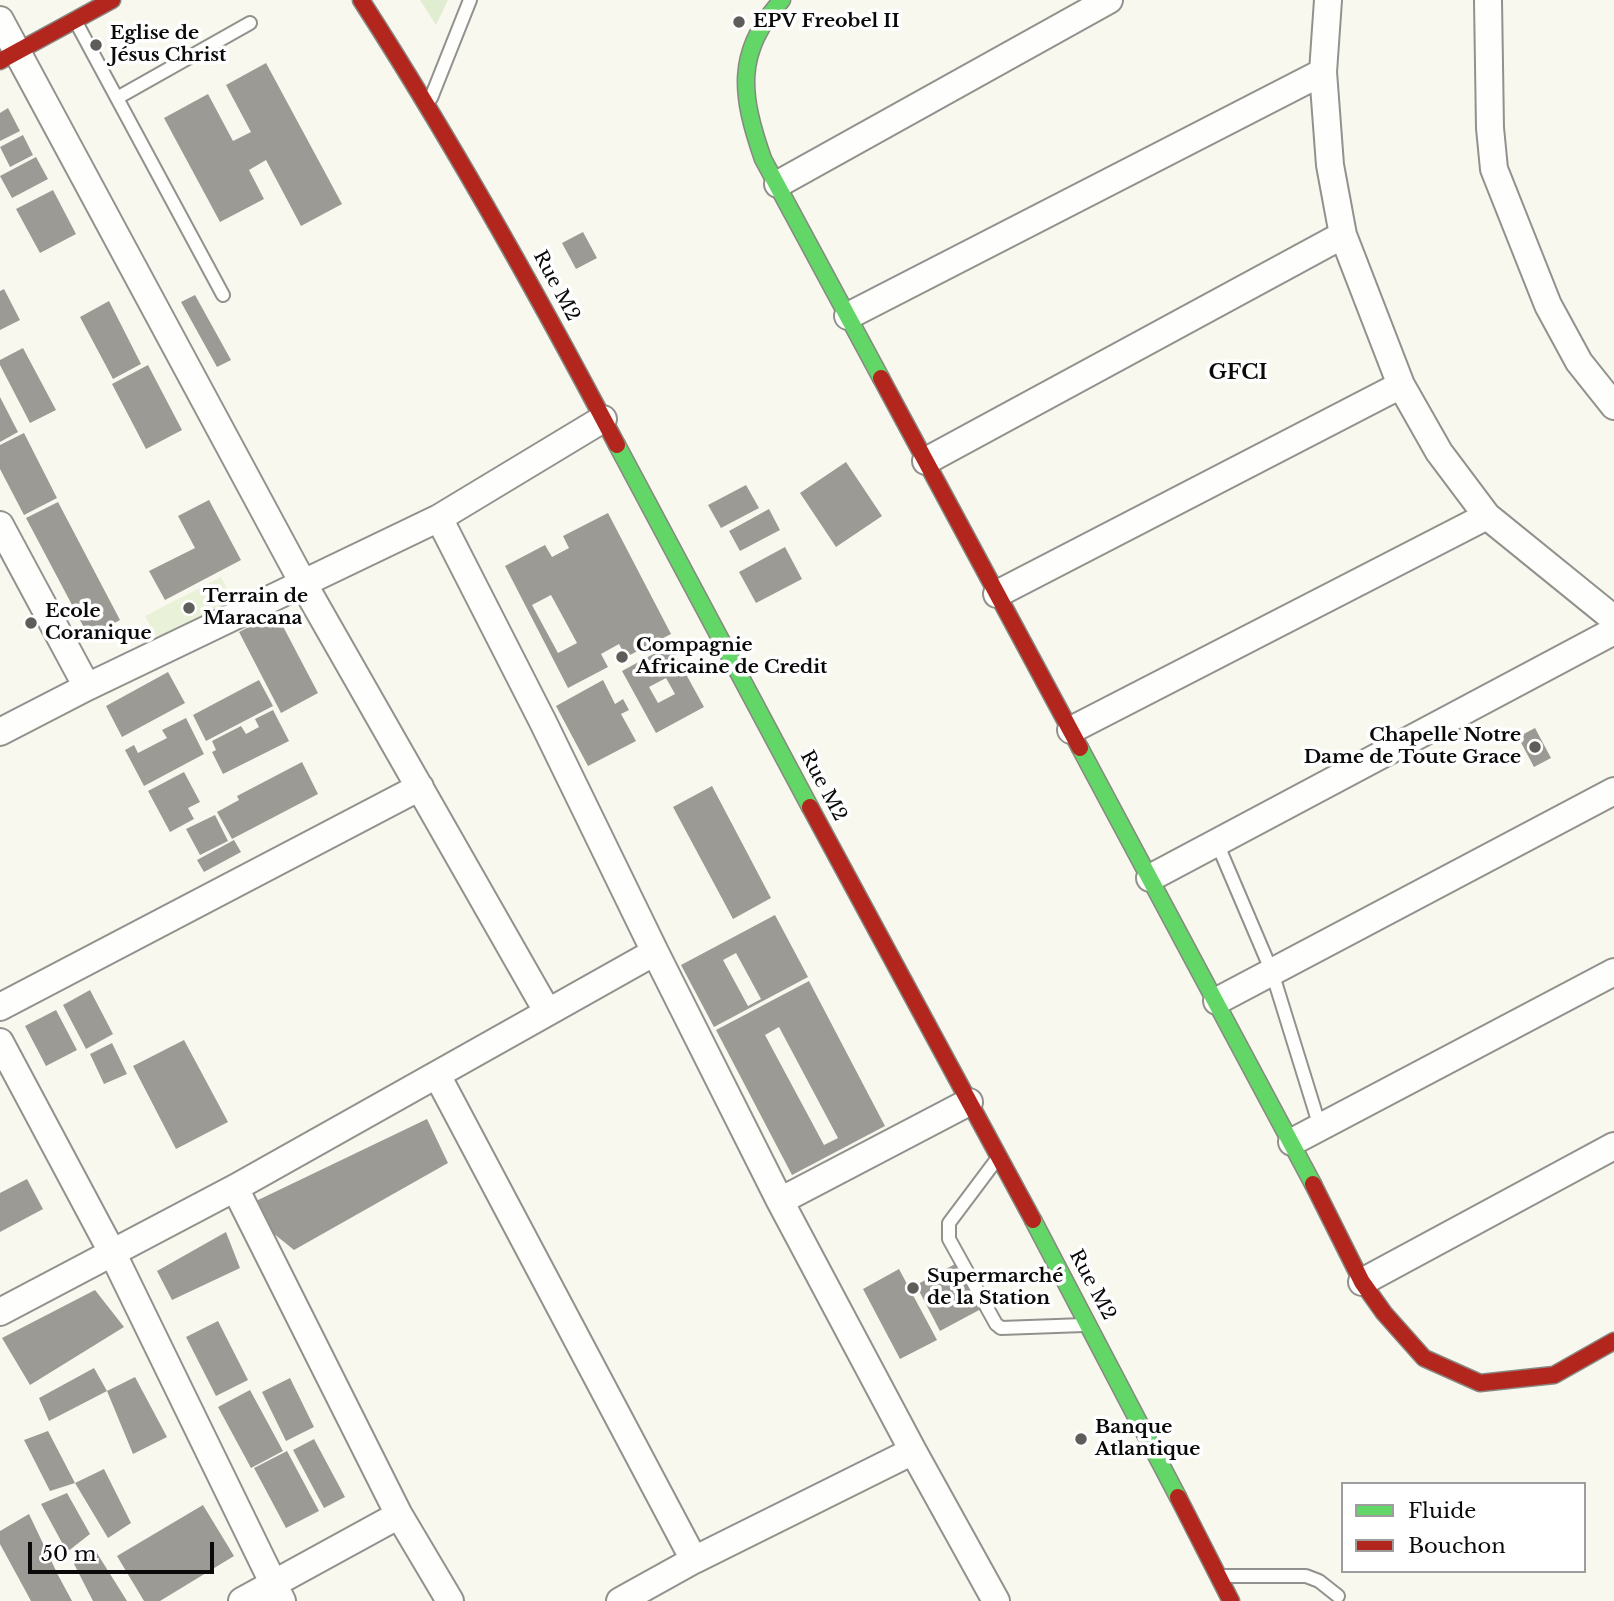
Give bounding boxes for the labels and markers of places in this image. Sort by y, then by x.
place label: EPV Freobel II [753,11,900,33]
marker: EPV Freobel II [731,14,747,30]
place label: Eglise de Jésus Christ [110,23,226,67]
marker: Eglise de Jésus Christ [88,37,104,53]
place label: Terrain de Maracana [203,586,308,630]
marker: Terrain de Maracana [181,600,197,616]
place label: Ecole Coranique [45,601,152,645]
marker: Ecole Coranique [23,615,39,631]
place label: Compagnie Africaine de Credit [636,635,827,679]
marker: Compagnie Africaine de Credit [614,649,630,665]
place label: Chapelle Notre Dame de Toute Grace [1304,725,1521,769]
marker: Chapelle Notre Dame de Toute Grace [1527,739,1543,755]
place label: Supermarché de la Station [927,1266,1063,1310]
marker: Supermarché de la Station [905,1280,921,1296]
place label: Banque Atlantique [1095,1417,1200,1461]
marker: Banque Atlantique [1073,1431,1089,1447]

